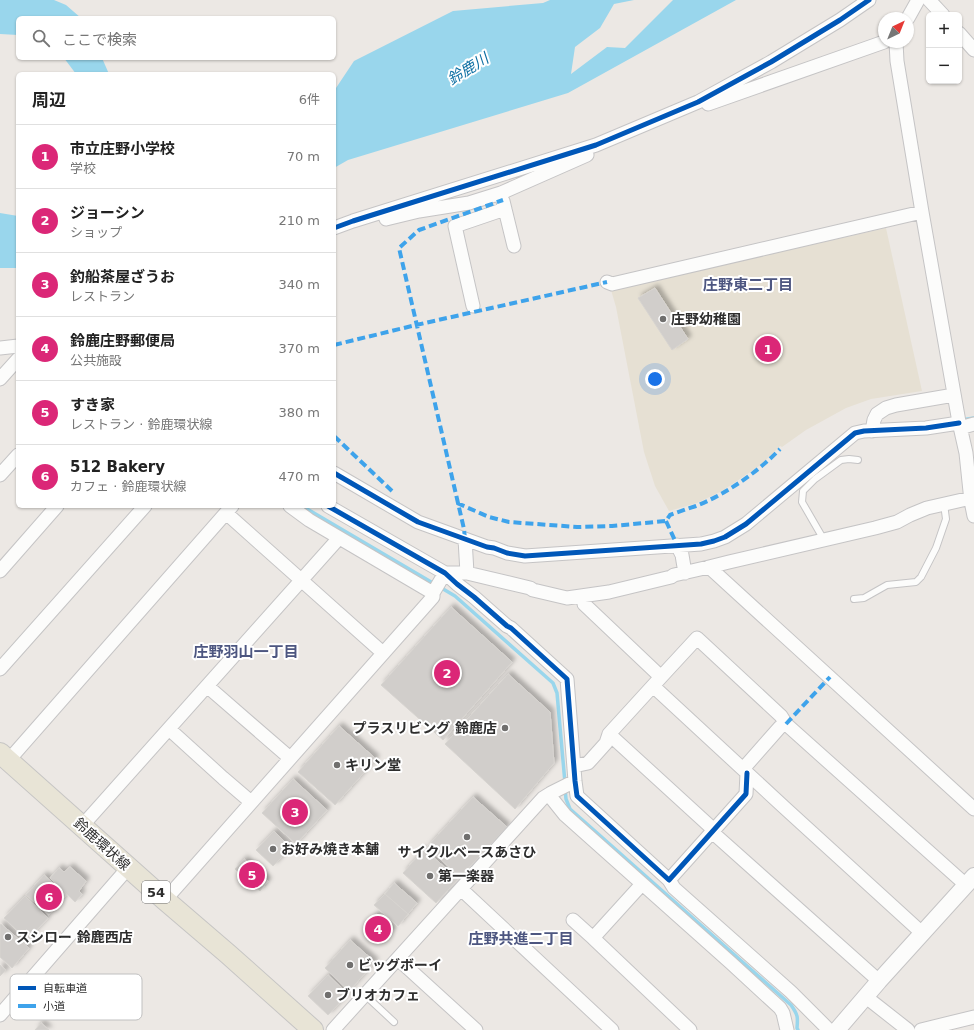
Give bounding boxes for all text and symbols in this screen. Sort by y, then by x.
north arrow [878,12,914,48]
map controls [926,12,962,84]
button: + [926,12,962,48]
search box [16,16,336,60]
icon: search [30,27,52,49]
text: ここで検索 [62,31,137,49]
water label: 鈴鹿川 [444,48,494,89]
button: − [926,48,962,84]
text: 周辺 [32,90,66,110]
text: 6件 [299,92,320,107]
text: 市立庄野小学校 [70,140,175,158]
text: 1 [40,149,50,164]
text: 70 m [287,149,320,164]
text: 学校 [70,161,96,176]
text: ジョーシン [70,204,145,222]
text: 2 [40,213,50,228]
text: 210 m [278,213,320,228]
text: ショップ [70,225,122,240]
text: 釣船茶屋ざうお [70,268,175,286]
district label: 庄野東二丁目 [703,276,793,294]
text: 3 [40,277,50,292]
text: 340 m [278,277,320,292]
text: レストラン [70,289,135,304]
place label: 庄野幼稚園 [671,311,741,327]
marker: 庄野幼稚園 [658,314,668,324]
text: 鈴鹿庄野郵便局 [70,332,175,350]
pin: 1 [755,334,781,364]
text: 4 [40,341,50,356]
text: 370 m [278,341,320,356]
text: 公共施設 [70,353,122,368]
your location [645,369,665,389]
text: すき家 [70,396,115,414]
text: 5 [40,405,50,420]
text: 380 m [278,405,320,420]
text: レストラン · 鈴鹿環状線 [70,417,212,432]
text: 512 Bakery [70,458,165,476]
text: 6 [40,469,50,484]
text: 470 m [278,469,320,484]
text: カフェ · 鈴鹿環状線 [70,479,186,494]
district label: 庄野羽山一丁目 [193,643,299,661]
pin: 2 [434,658,460,688]
place label: プラスリビング 鈴鹿店 [352,720,497,736]
marker: プラスリビング 鈴鹿店 [500,723,510,733]
place label: キリン堂 [345,757,401,773]
marker: キリン堂 [332,760,342,770]
pin: 3 [282,797,308,827]
street label: 鈴鹿環状線 [71,815,133,873]
marker: サイクルベースあさひ [462,832,472,842]
place label: お好み焼き本舗 [281,841,379,857]
marker: お好み焼き本舗 [268,844,278,854]
place label: サイクルベースあさひ [398,844,536,860]
pin: 5 [239,860,265,890]
place label: 第一楽器 [438,868,495,884]
marker: 第一楽器 [425,871,435,881]
road number: 54 [142,881,170,903]
pin: 6 [36,882,62,912]
pin: 4 [365,914,391,944]
place label: スシロー 鈴鹿西店 [16,929,133,945]
district label: 庄野共進二丁目 [468,930,574,948]
marker: スシロー 鈴鹿西店 [3,932,13,942]
place label: ビッグボーイ [358,957,442,973]
marker: ビッグボーイ [345,960,355,970]
legend [10,974,142,1020]
text: 自転車道 [43,982,87,995]
place label: ブリオカフェ [336,987,420,1003]
marker: ブリオカフェ [323,990,333,1000]
text: 小道 [43,1000,65,1013]

